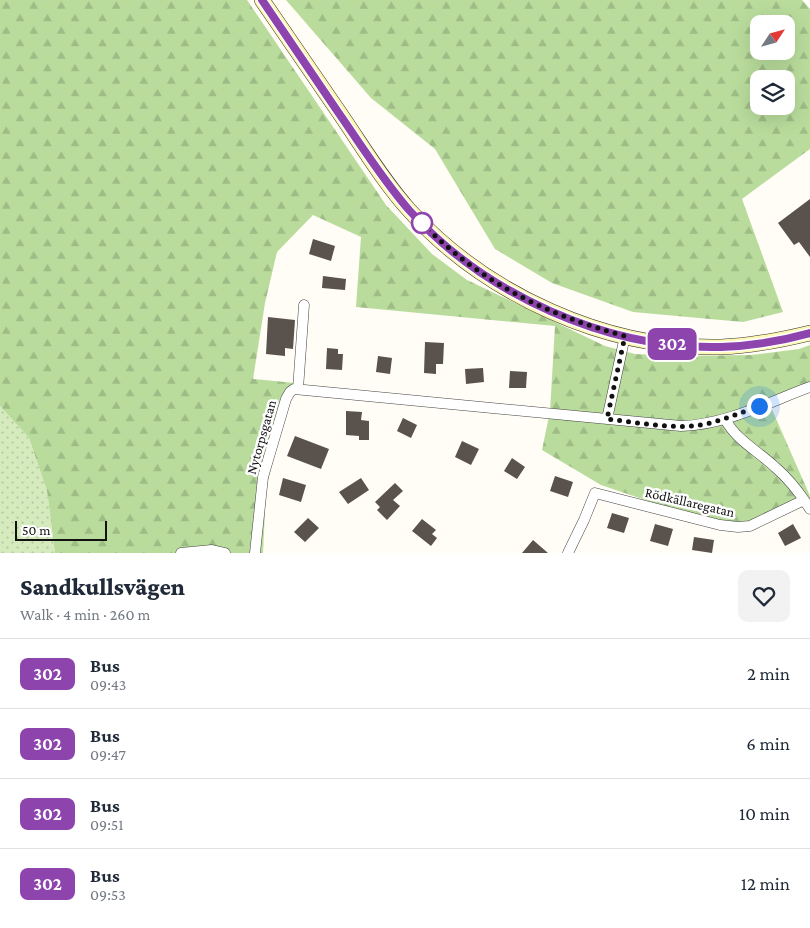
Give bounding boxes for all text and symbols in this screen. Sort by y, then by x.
north arrow [750,15,795,60]
map controls [750,15,795,115]
button: layers [750,70,795,115]
unlabelled marker [411,212,433,234]
line badge: 302 [643,328,701,360]
text: 302 [658,334,686,354]
your location [747,394,772,419]
street label: Nytorpsgatan [243,398,279,476]
street label: Rödkällaregatan [644,484,737,520]
scale bar [15,518,108,541]
text: 50 m [22,522,50,538]
button: heart [738,570,790,622]
text: Sandkullsvägen [20,573,185,600]
text: Walk · 4 min · 260 m [20,606,150,623]
text: Bus [90,655,120,676]
text: 2 min [747,663,790,684]
text: 302 [33,664,62,684]
text: 09:43 [90,676,126,693]
text: Bus [90,725,120,746]
text: 6 min [746,733,790,754]
text: 302 [33,734,62,754]
text: 09:47 [90,746,126,763]
text: Bus [90,795,120,816]
text: 10 min [739,803,790,824]
text: 302 [33,804,62,824]
text: 09:51 [90,816,124,833]
text: Bus [90,865,120,886]
text: 12 min [741,873,790,894]
text: 302 [33,874,62,894]
text: 09:53 [90,886,126,903]

